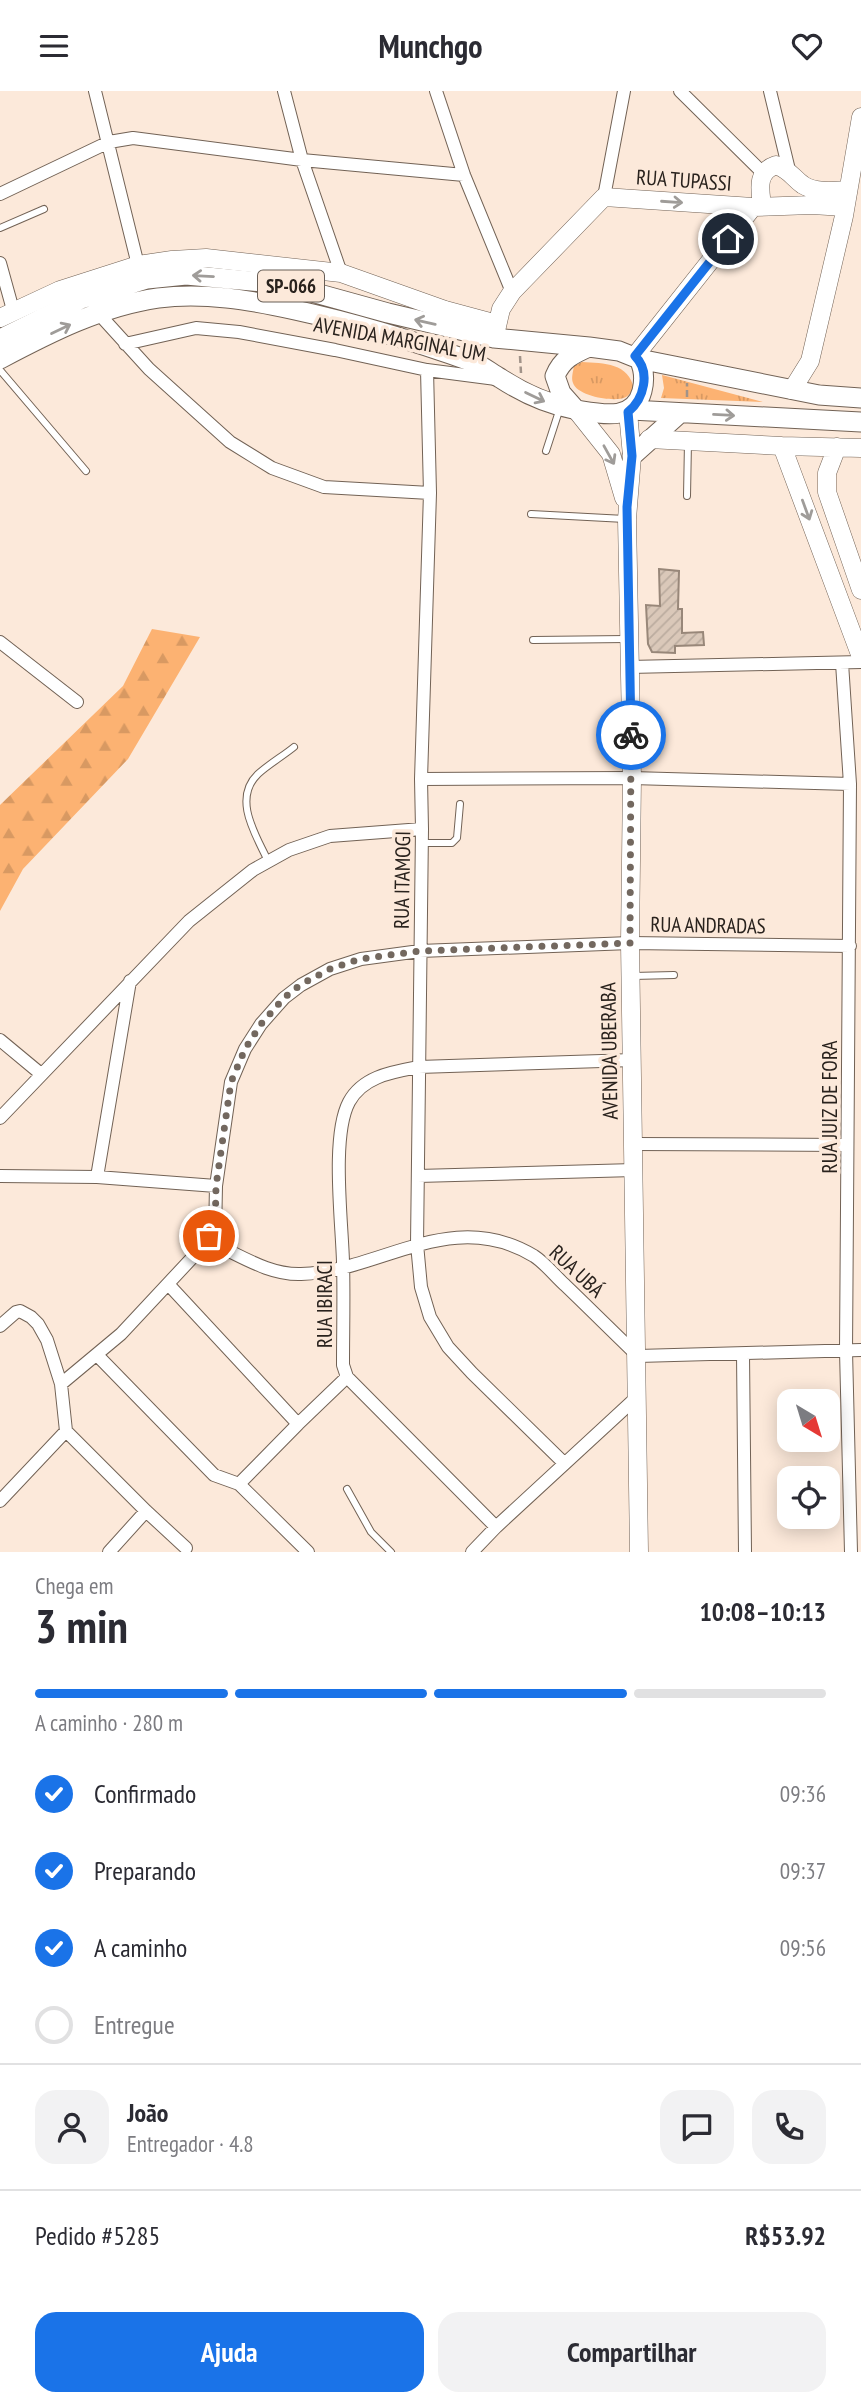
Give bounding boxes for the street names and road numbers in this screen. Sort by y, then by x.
street label: RUA TUPASSI [635,163,733,197]
road number: SP-066 [258,271,324,301]
street label: AVENIDA MARGINAL UM [312,311,488,367]
street label: RUA ITAMOGI [388,831,416,929]
street label: RUA ANDRADAS [650,910,766,940]
street label: AVENIDA UBERABA [594,982,624,1120]
street label: RUA JUIZ DE FORA [816,1041,843,1173]
street label: RUA UBÁ [544,1239,610,1303]
street label: RUA IBIRACI [311,1260,338,1348]

